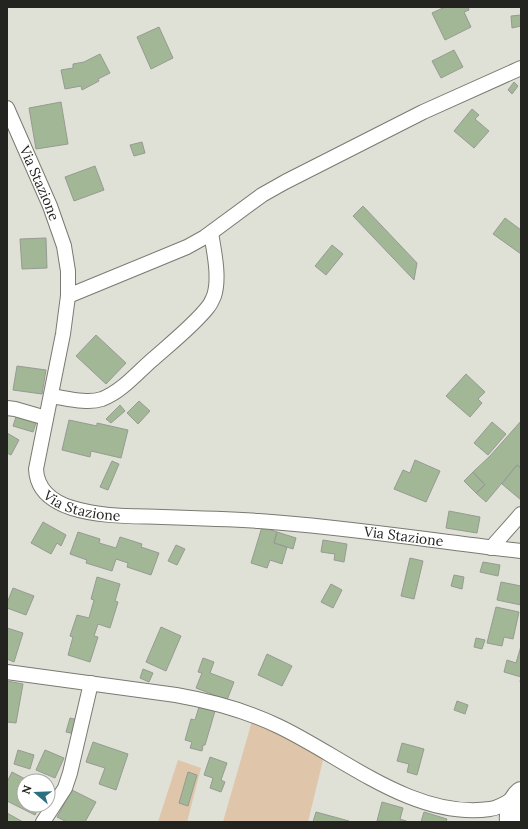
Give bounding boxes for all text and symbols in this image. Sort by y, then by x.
street label: Via Stazione [15,142,64,223]
street label: Via Stazione [39,486,121,525]
street label: Via Stazione [362,522,445,550]
north arrow [16,773,56,813]
text: N [19,783,35,796]

